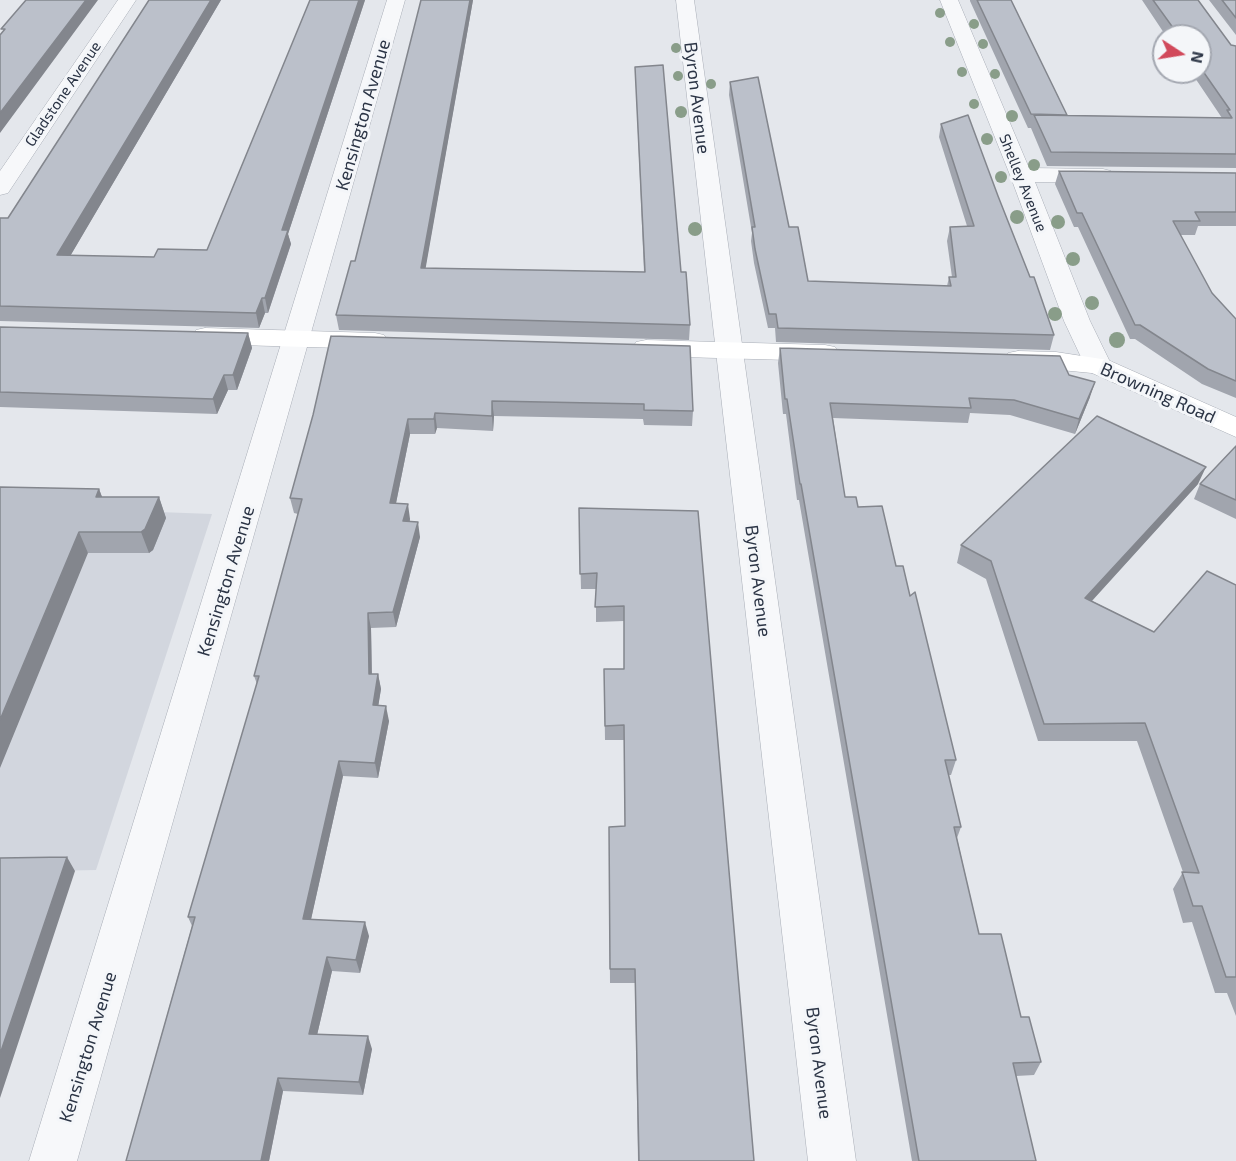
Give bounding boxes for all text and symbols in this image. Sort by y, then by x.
north arrow [1152,24,1212,84]
street label: Kensington Avenue [331,37,395,193]
street label: Gladstone Avenue [21,38,105,150]
street label: Byron Avenue [679,41,715,155]
text: N [1188,50,1209,65]
street label: Shelley Avenue [995,132,1051,234]
street label: Browning Road [1097,358,1219,428]
street label: Kensington Avenue [193,503,259,659]
street label: Byron Avenue [740,524,776,638]
street label: Kensington Avenue [55,969,121,1125]
street label: Byron Avenue [801,1006,837,1120]

